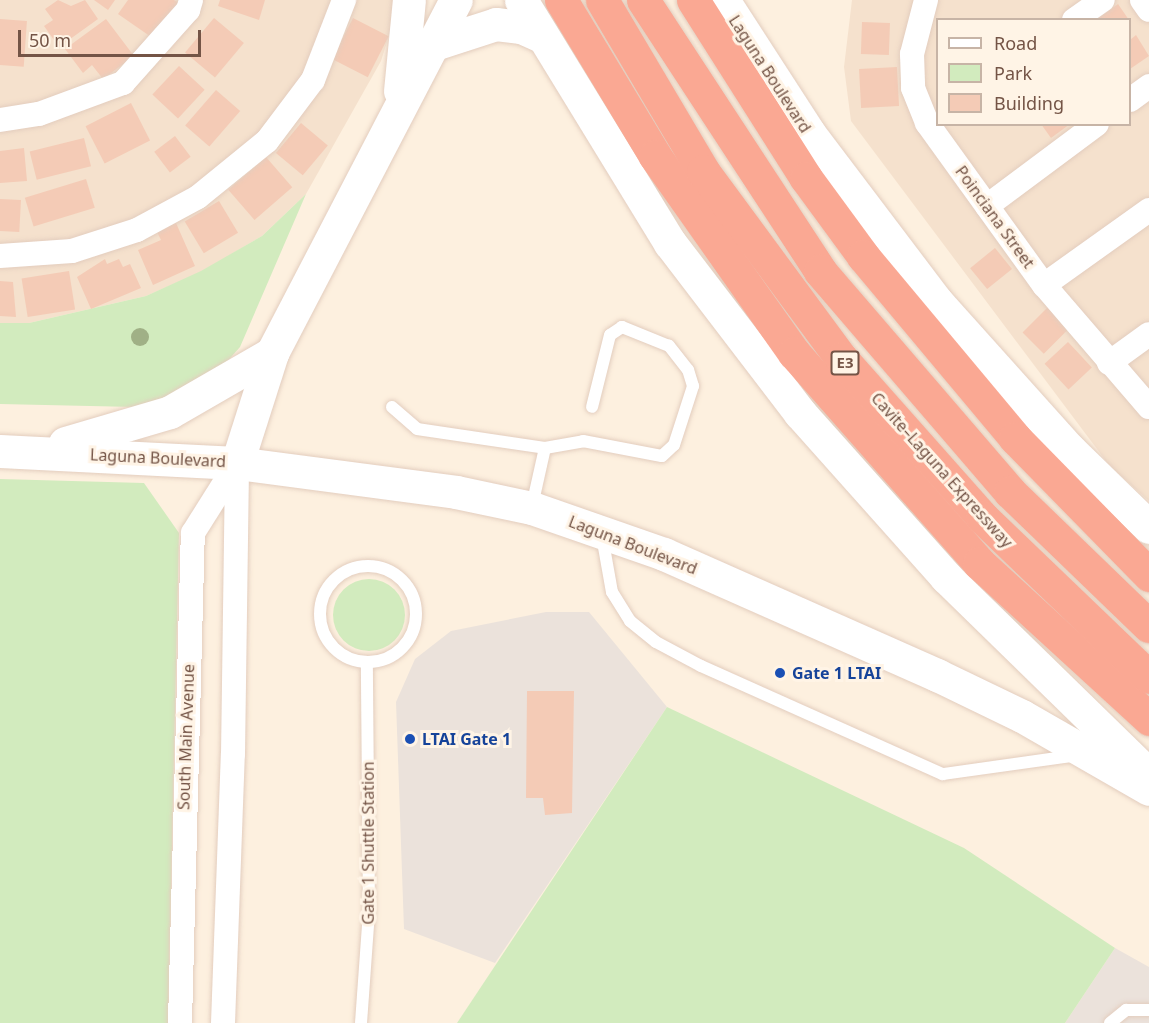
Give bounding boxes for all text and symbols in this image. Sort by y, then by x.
street label: Laguna Boulevard [725,12,815,136]
scale bar [21,18,204,56]
legend [936,18,1131,126]
text: 50 m [29,28,71,52]
text: Road [994,31,1037,55]
text: Park [994,61,1032,85]
text: Building [994,91,1064,115]
street label: Poinciana Street [951,162,1039,272]
road number: E3 [830,351,860,375]
street label: Cavite–Laguna Expressway [867,389,1017,551]
street label: Laguna Boulevard [90,445,226,471]
street label: Laguna Boulevard [566,512,700,578]
place label: Gate 1 LTAI [792,663,881,683]
street label: South Main Avenue [174,664,198,810]
marker: Gate 1 LTAI [773,666,787,680]
place label: LTAI Gate 1 [422,729,511,749]
marker: LTAI Gate 1 [403,732,417,746]
street label: Gate 1 Shuttle Station [358,761,378,925]

